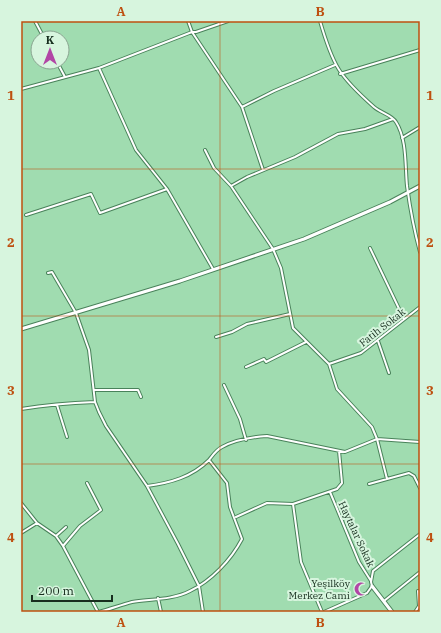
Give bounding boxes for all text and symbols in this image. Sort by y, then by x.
text: A [116,3,126,20]
text: B [315,3,325,20]
north arrow [30,30,70,70]
text: K [46,33,55,47]
text: 1 [7,87,15,104]
text: 1 [426,87,434,104]
text: 2 [7,234,15,251]
text: 2 [426,234,434,251]
street label: Fatih Sokak [357,305,408,349]
text: 3 [7,382,15,399]
text: 3 [426,382,434,399]
street label: Haytalar Sokak [336,499,378,569]
text: 4 [7,529,15,546]
text: 4 [426,529,434,546]
scale bar [32,577,112,603]
place label: Yeşilköy Merkez Cami [289,577,351,602]
mosque icon: Yeşilköy Merkez Cami [353,581,369,597]
text: 200 m [38,583,74,598]
text: A [116,614,126,631]
text: B [315,614,325,631]

